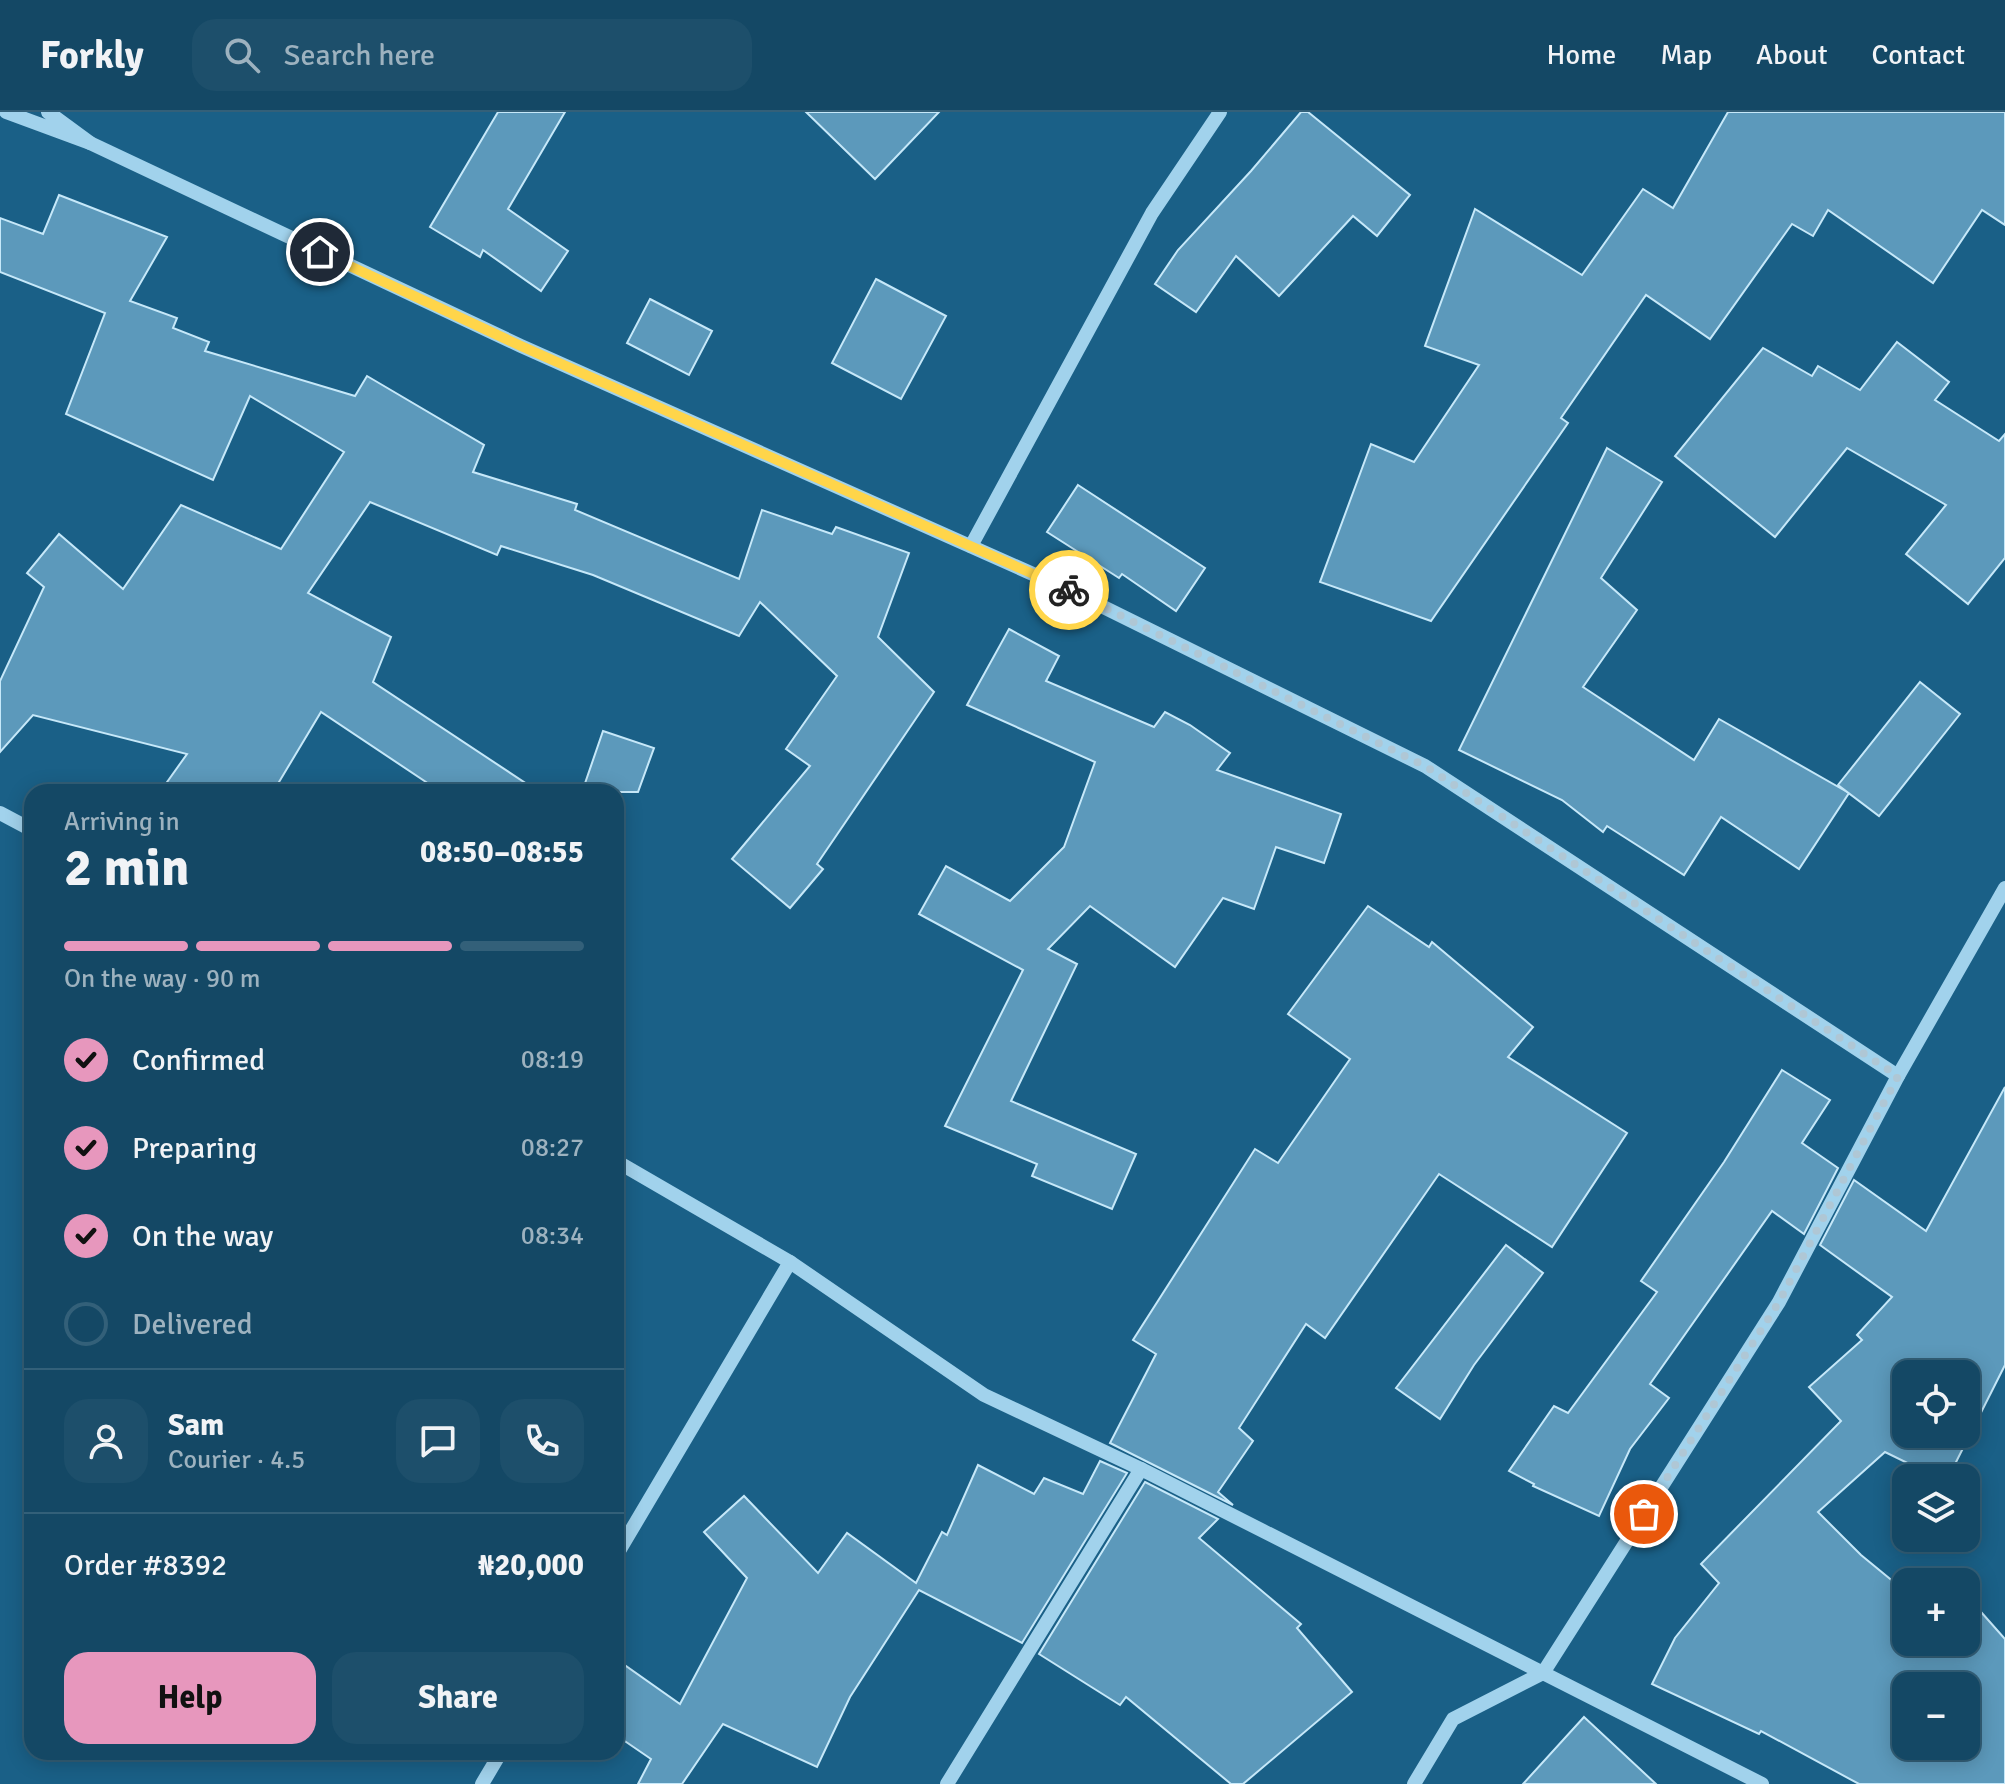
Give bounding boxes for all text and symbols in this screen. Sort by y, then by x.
search box [192,19,752,91]
text: Forkly [40,32,144,79]
icon: search [220,33,264,77]
text: Search here [284,37,435,74]
text: Home [1547,38,1616,72]
text: Map [1660,38,1712,72]
text: About [1756,38,1828,72]
text: Contact [1872,38,1965,72]
pin [286,218,354,286]
icon: home [298,230,342,274]
courier [1029,550,1109,630]
icon: bike [1047,568,1091,612]
text: Arriving in [64,806,180,838]
text: 08:50–08:55 [420,834,584,871]
text: 2 min [64,836,190,900]
text: On the way · 90 m [64,963,260,995]
icon: check [64,1038,108,1082]
text: Confirmed [132,1042,265,1079]
text: 08:19 [521,1044,584,1076]
icon: check [64,1126,108,1170]
text: Preparing [132,1130,257,1167]
text: 08:27 [521,1132,584,1164]
icon: check [64,1214,108,1258]
text: On the way [132,1218,273,1255]
text: 08:34 [521,1220,584,1252]
text: Delivered [132,1306,253,1343]
map controls [1892,1360,1980,1760]
button: locate [1892,1360,1980,1448]
button: person [64,1399,148,1483]
button: chat [396,1399,480,1483]
button: phone [500,1399,584,1483]
text: Sam [168,1407,224,1444]
text: Courier · 4.5 [168,1444,305,1476]
button: layers [1892,1464,1980,1552]
pin [1610,1480,1678,1548]
icon: bag [1622,1492,1666,1536]
text: Order #8392 [64,1547,227,1584]
text: ₦20,000 [478,1547,584,1584]
button: + [1892,1568,1980,1656]
button: Help [64,1652,316,1744]
button: Share [332,1652,584,1744]
button: − [1892,1672,1980,1760]

